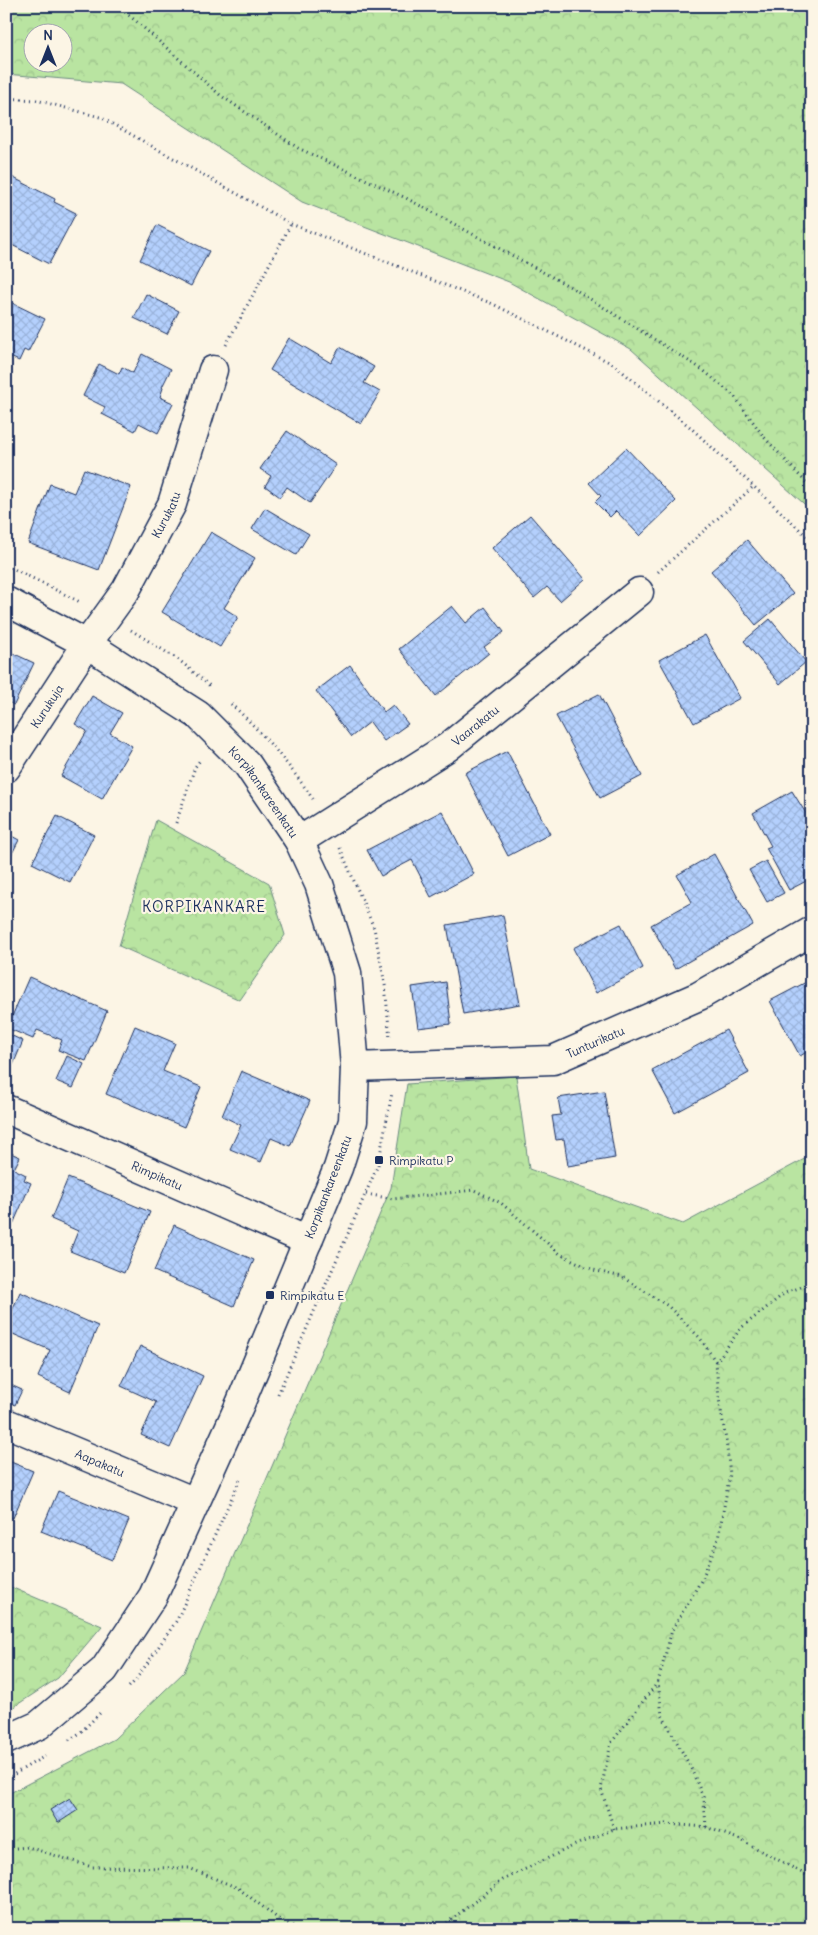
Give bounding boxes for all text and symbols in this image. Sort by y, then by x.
north arrow [22,22,72,72]
text: N [43,26,53,44]
street label: Kurukatu [148,490,183,540]
street label: Kurukuja [27,681,66,731]
street label: Vaarakatu [448,701,502,749]
street label: Korpikankareenkatu [226,743,302,840]
district label: KORPIKANKARE [142,897,266,916]
street label: Tunturikatu [564,1022,626,1061]
street label: Korpikankareenkatu [301,1133,355,1241]
place label: Rimpikatu P [389,1153,453,1168]
marker: Rimpikatu P [373,1154,385,1166]
street label: Rimpikatu [129,1157,185,1193]
place label: Rimpikatu E [280,1288,344,1303]
marker: Rimpikatu E [264,1289,276,1301]
street label: Aapakatu [73,1445,127,1479]

